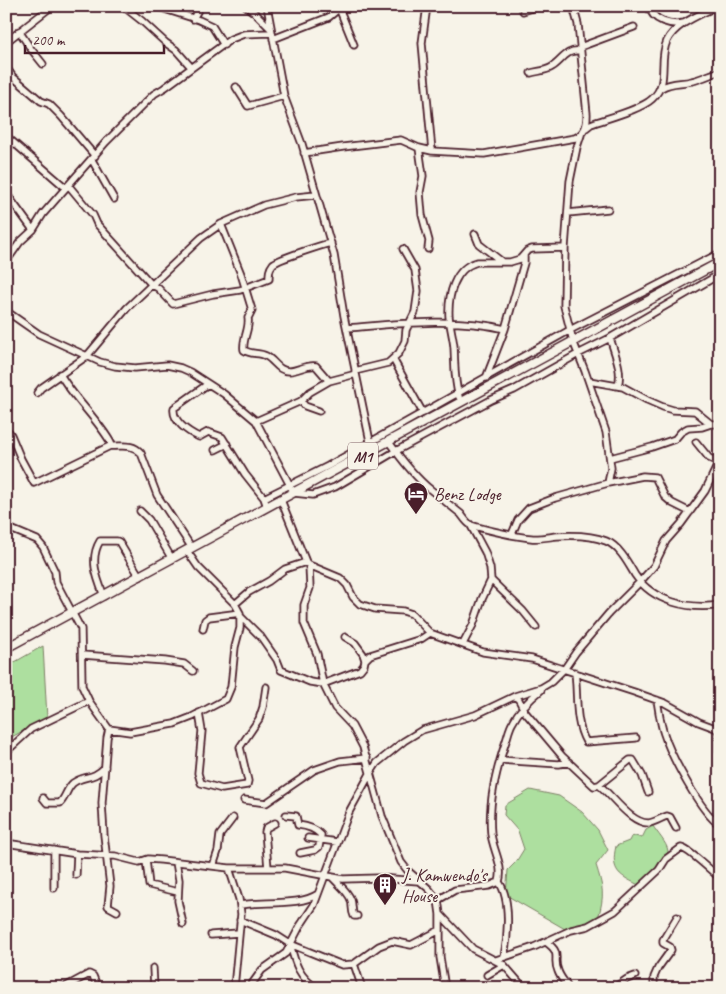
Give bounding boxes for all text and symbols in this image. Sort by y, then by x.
scale bar [25,22,164,54]
text: 200 m [32,31,66,50]
road number: M1 [348,442,378,470]
hotel icon: Benz Lodge [403,481,429,515]
place label: Benz Lodge [434,483,502,505]
place label: J. Kamwendo's House [401,864,488,907]
building icon: J. Kamwendo's House [372,872,398,906]

